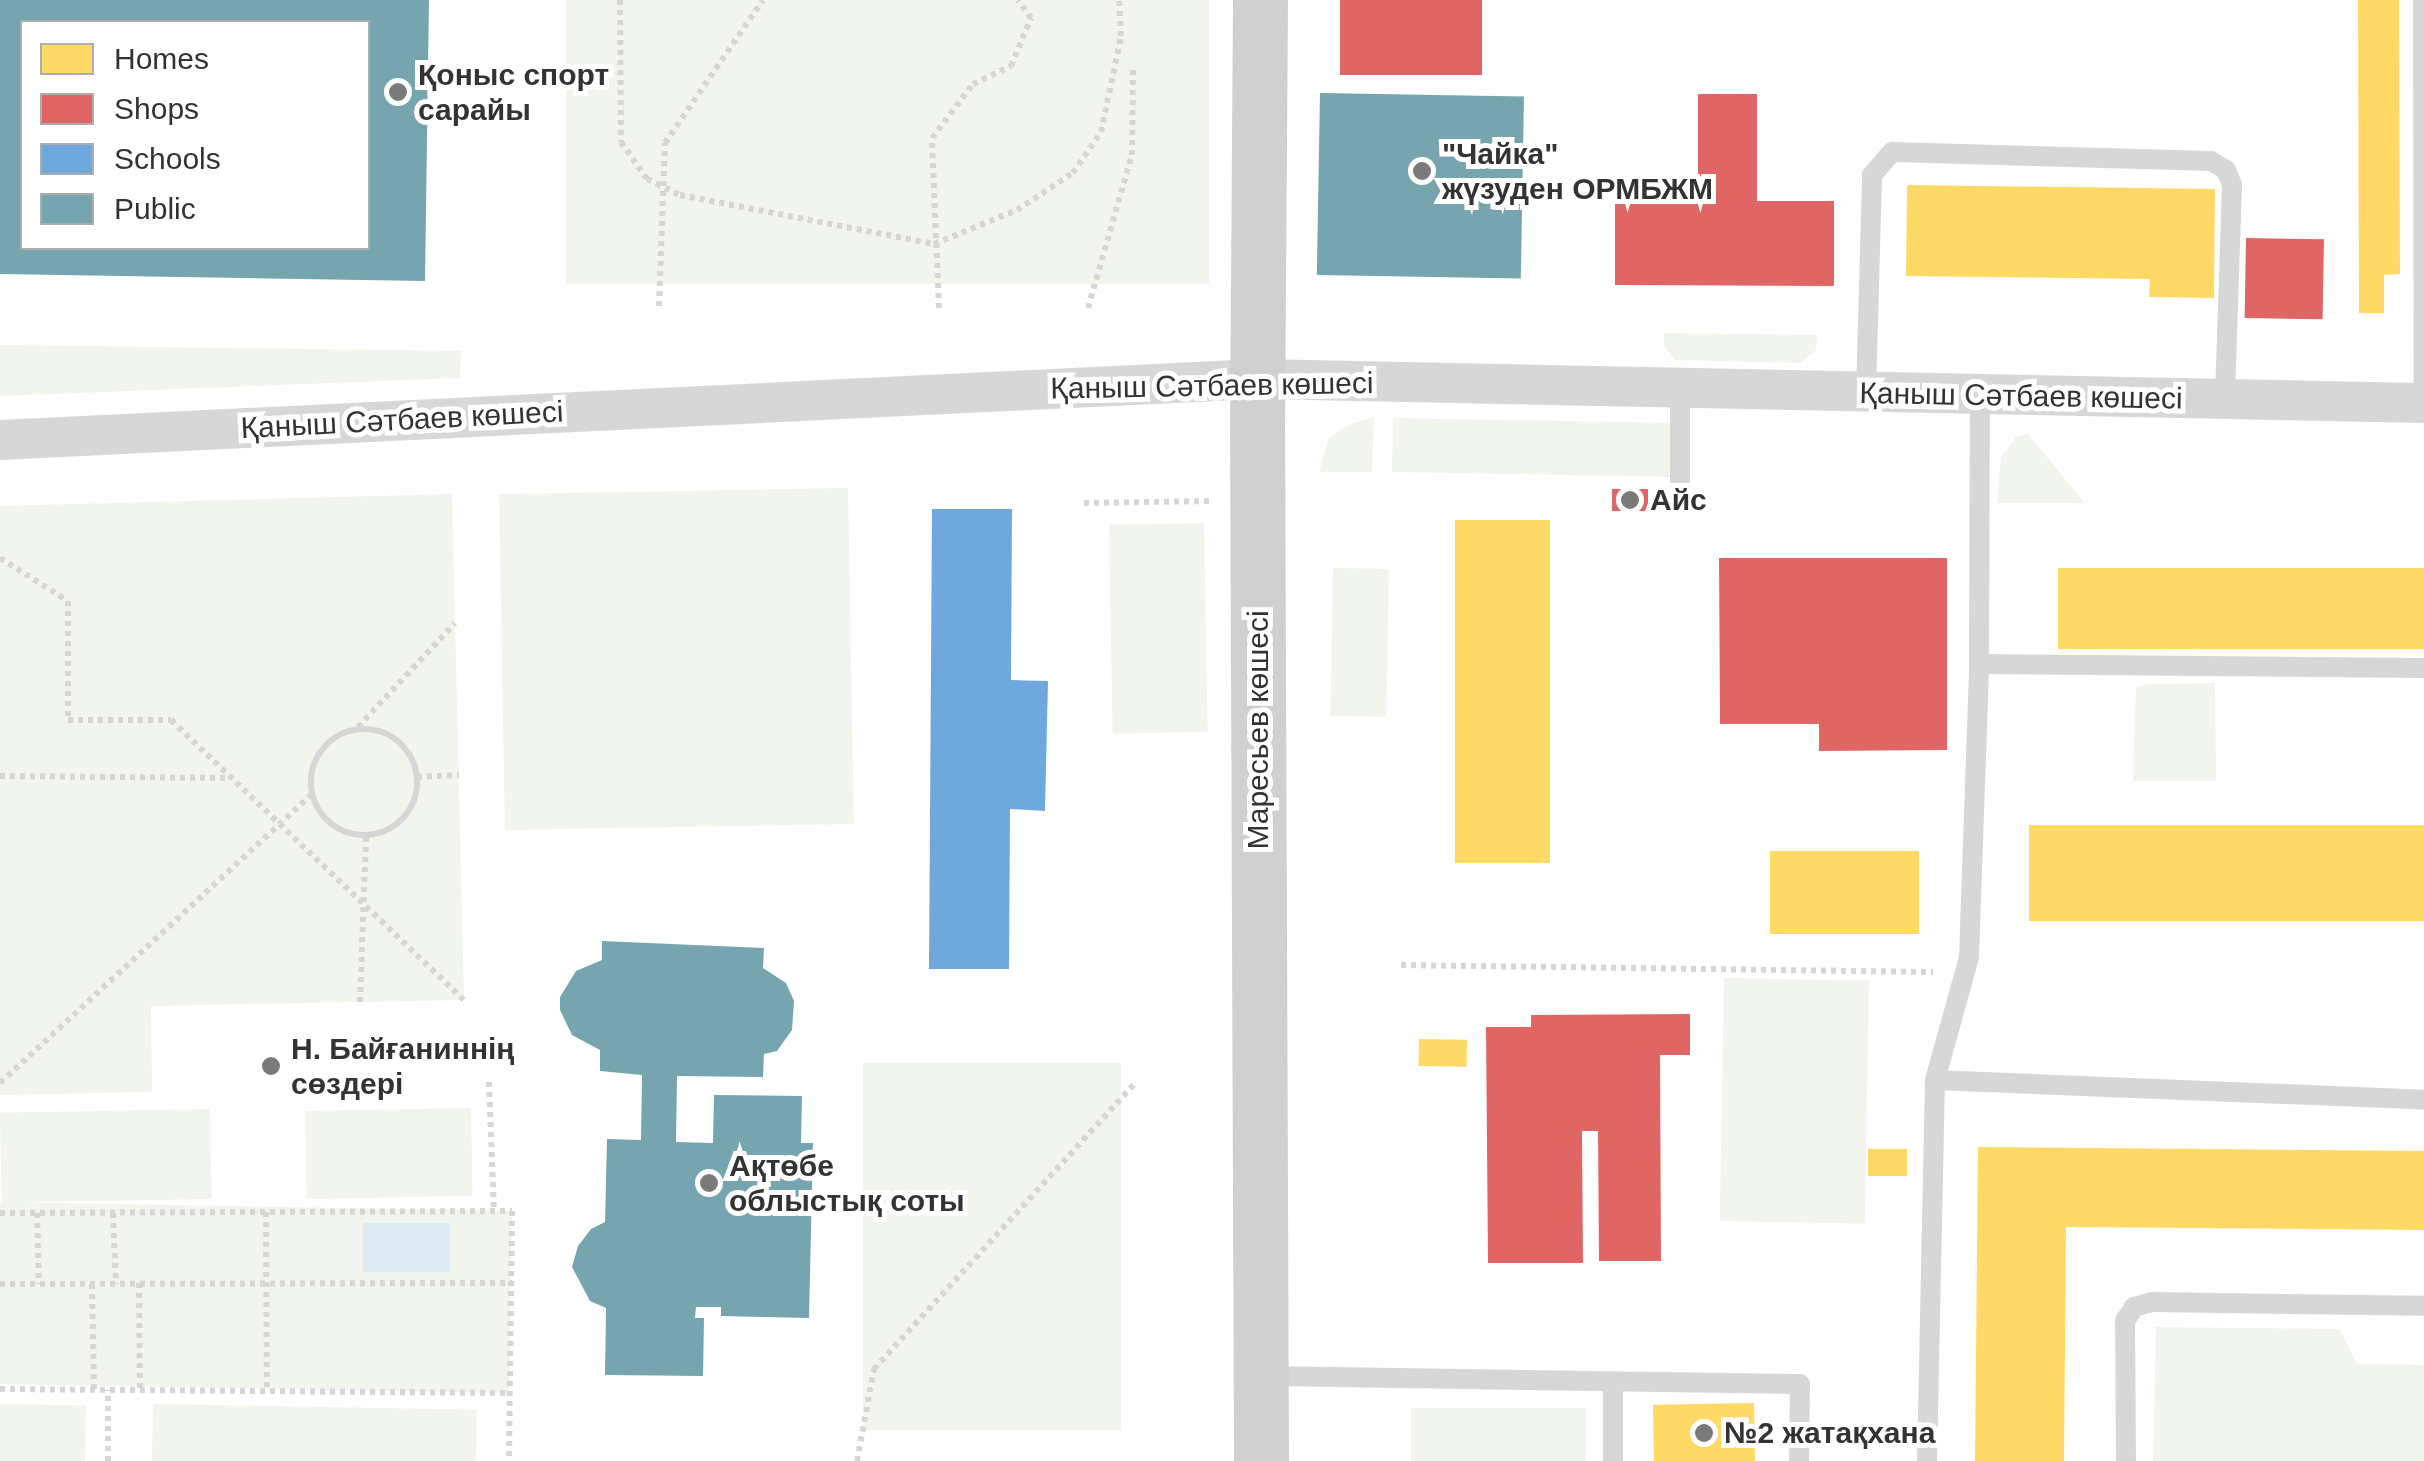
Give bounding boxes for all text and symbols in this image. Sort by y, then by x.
legend [20,20,370,250]
text: Homes [114,42,209,75]
place label: Қоныс спорт сарайы [418,57,609,128]
marker: Қоныс спорт сарайы [387,81,409,103]
text: Shops [114,92,199,125]
place label: "Чайка" жүзуден ОРМБЖМ [1442,136,1713,206]
text: Schools [114,142,221,175]
marker: "Чайка" жүзуден ОРМБЖМ [1411,160,1433,182]
text: Public [114,192,196,225]
street label: Қаныш Сәтбаев көшесі [1050,365,1374,407]
street label: Қаныш Сәтбаев көшесі [1859,375,2183,417]
street label: Қаныш Сәтбаев көшесі [240,394,564,446]
place label: Айс [1650,482,1707,518]
marker: Айс [1619,489,1641,511]
street label: Маресьев көшесі [1240,610,1276,850]
place label: Н. Байғаниннің сөздері [291,1031,514,1102]
marker: Н. Байғаниннің сөздері [260,1055,282,1077]
place label: Ақтөбе облыстық соты [729,1148,965,1218]
marker: Ақтөбе облыстық соты [698,1172,720,1194]
place label: №2 жатақхана [1724,1415,1935,1451]
marker: №2 жатақхана [1693,1422,1715,1444]

